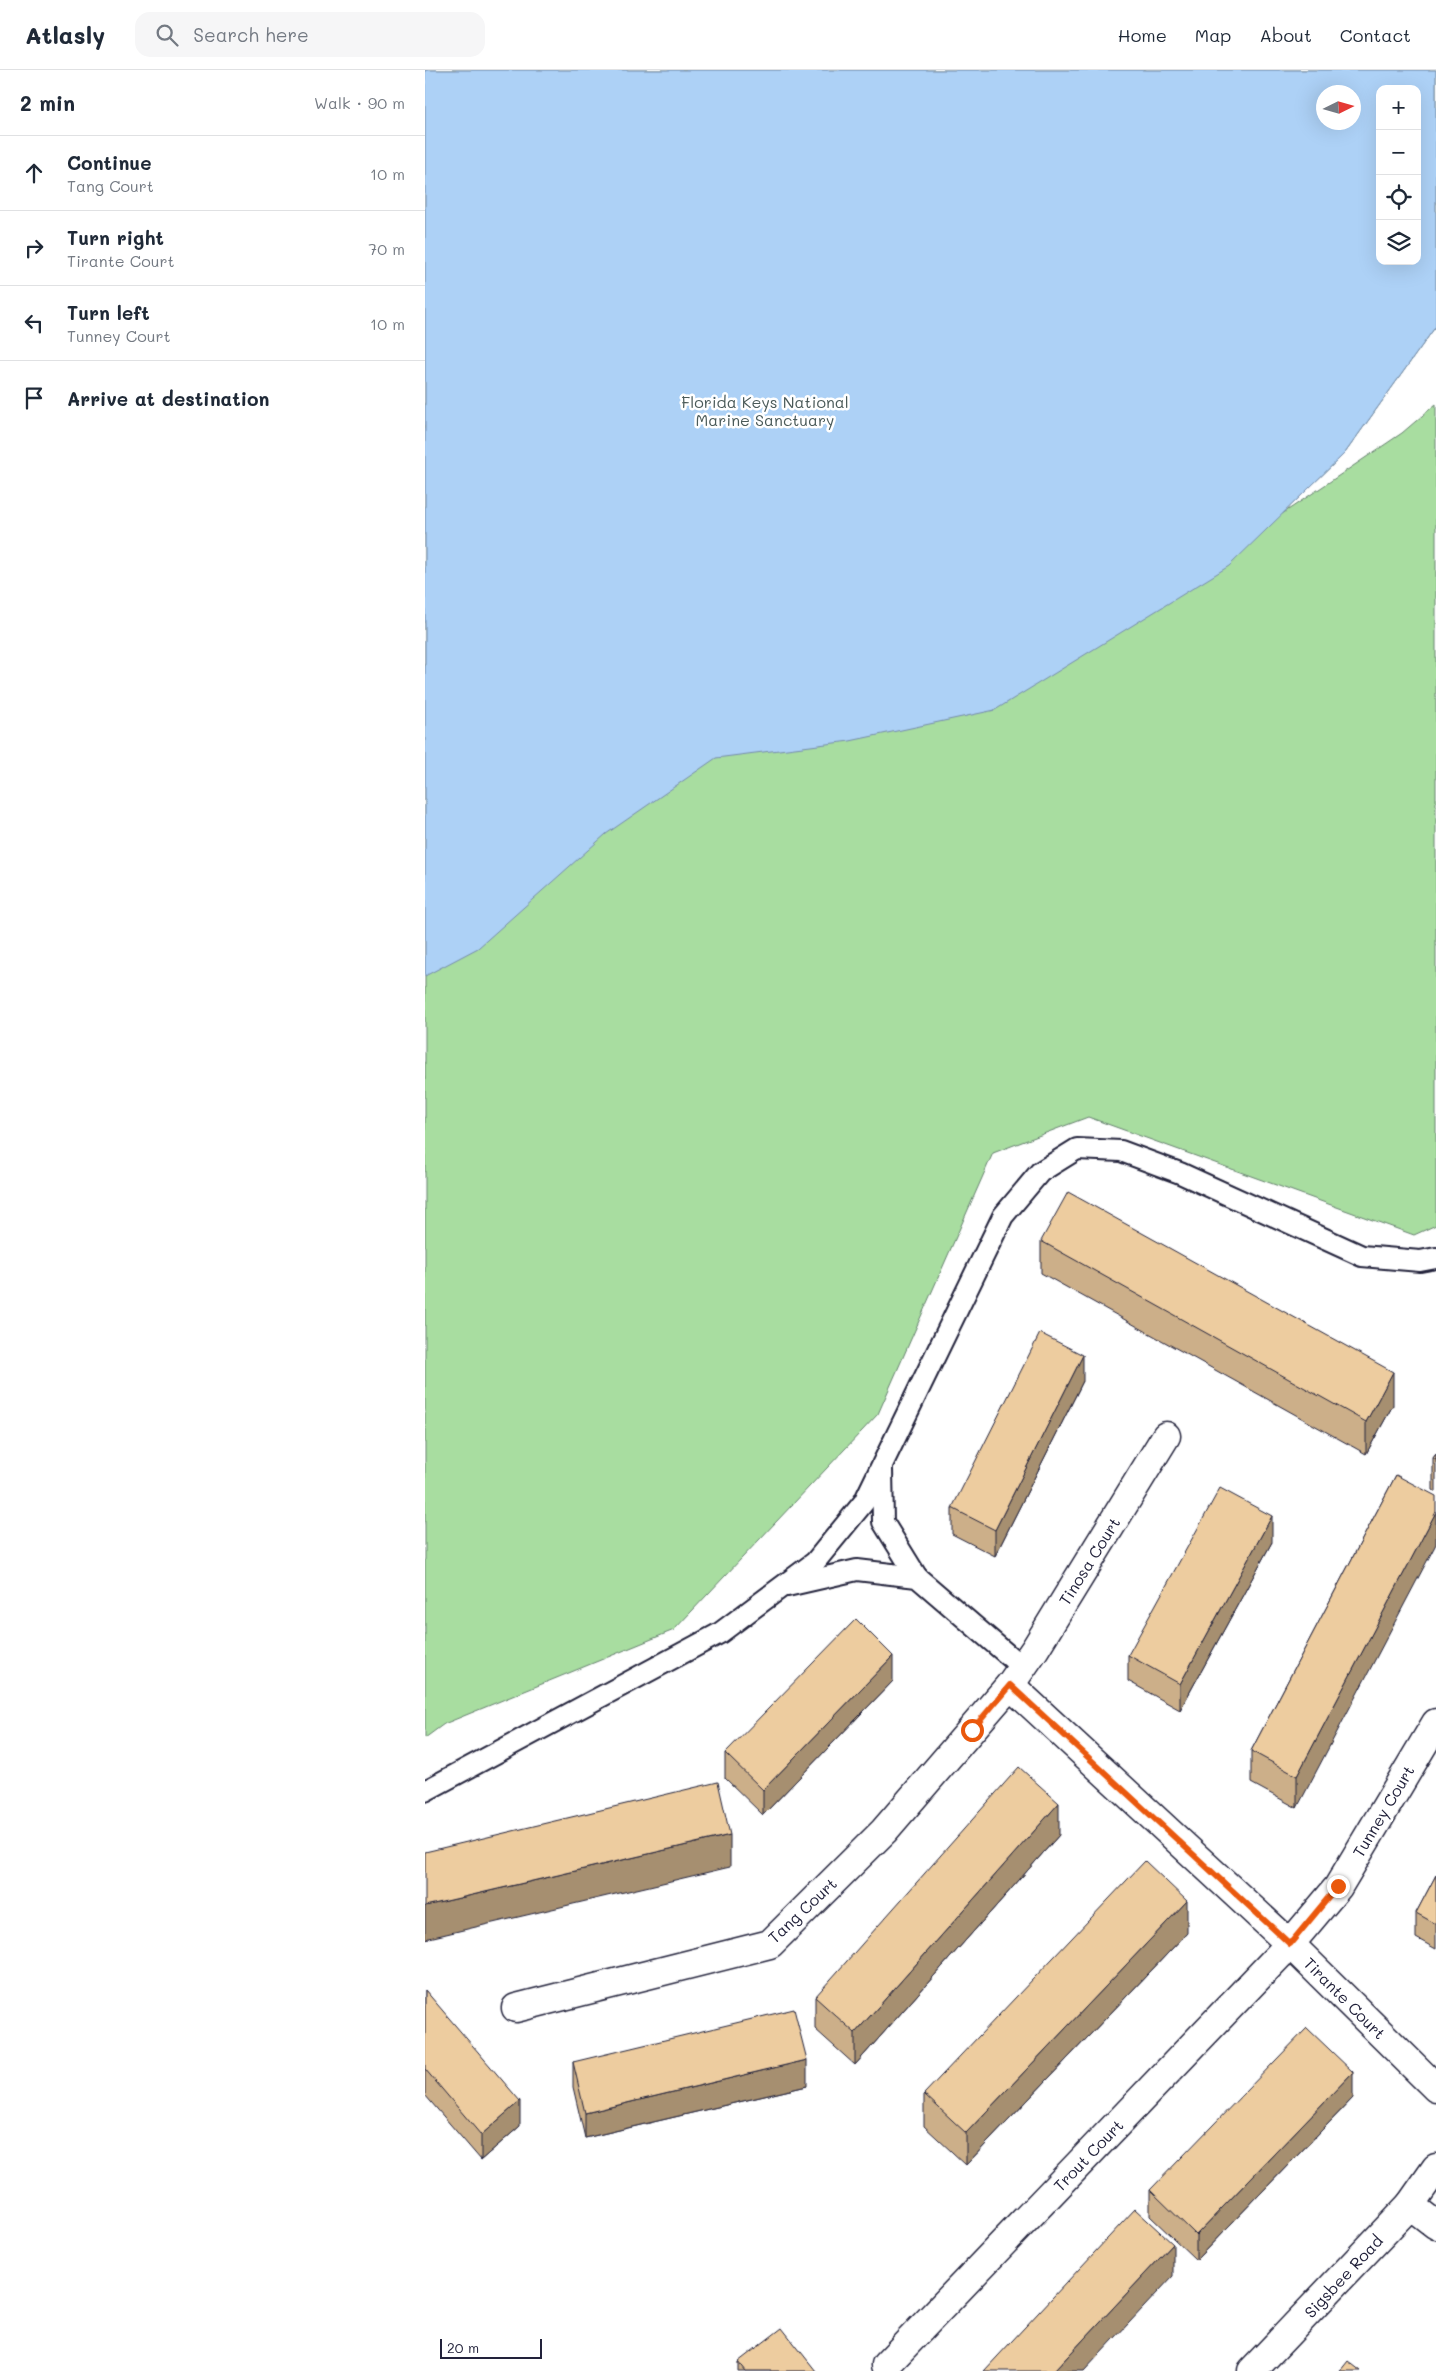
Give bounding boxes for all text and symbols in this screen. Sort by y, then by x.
search box [135,12,485,57]
text: Atlasly [25,19,105,50]
icon: search [153,21,181,49]
text: Search here [193,22,309,47]
text: Home [1118,23,1167,47]
text: Map [1195,23,1231,47]
text: About [1259,23,1312,47]
text: Contact [1340,23,1411,47]
north arrow [1316,85,1361,130]
map controls [1376,85,1421,265]
button: + [1376,85,1421,130]
text: 2 min [20,89,75,116]
text: Walk · 90 m [314,92,405,113]
button: − [1376,130,1421,175]
text: Continue [67,150,152,175]
icon: ahead [20,159,48,187]
text: 10 m [370,163,405,184]
text: Tang Court [67,175,154,196]
button: locate [1376,175,1421,220]
button: layers [1376,220,1421,265]
text: Turn right [67,225,164,250]
icon: right [20,234,48,262]
text: 70 m [368,238,405,259]
text: Tirante Court [67,250,174,271]
text: Turn left [67,300,150,325]
icon: left [20,309,48,337]
text: 10 m [370,313,405,334]
text: Tunney Court [67,325,171,346]
icon: arrive [20,384,48,412]
text: Arrive at destination [67,386,270,411]
park label: Florida Keys National Marine Sanctuary [681,391,849,430]
street label: Tinosa Court [1054,1513,1124,1609]
route start [961,1719,984,1742]
street label: Tunney Court [1347,1761,1419,1861]
street label: Tang Court [763,1873,841,1947]
route end [1327,1875,1350,1898]
street label: Tirante Court [1300,1953,1390,2043]
street label: Trout Court [1048,2115,1128,2195]
street label: Sigsbee Road [1299,2230,1387,2322]
scale bar [440,2336,543,2359]
text: 20 m [447,2338,479,2357]

